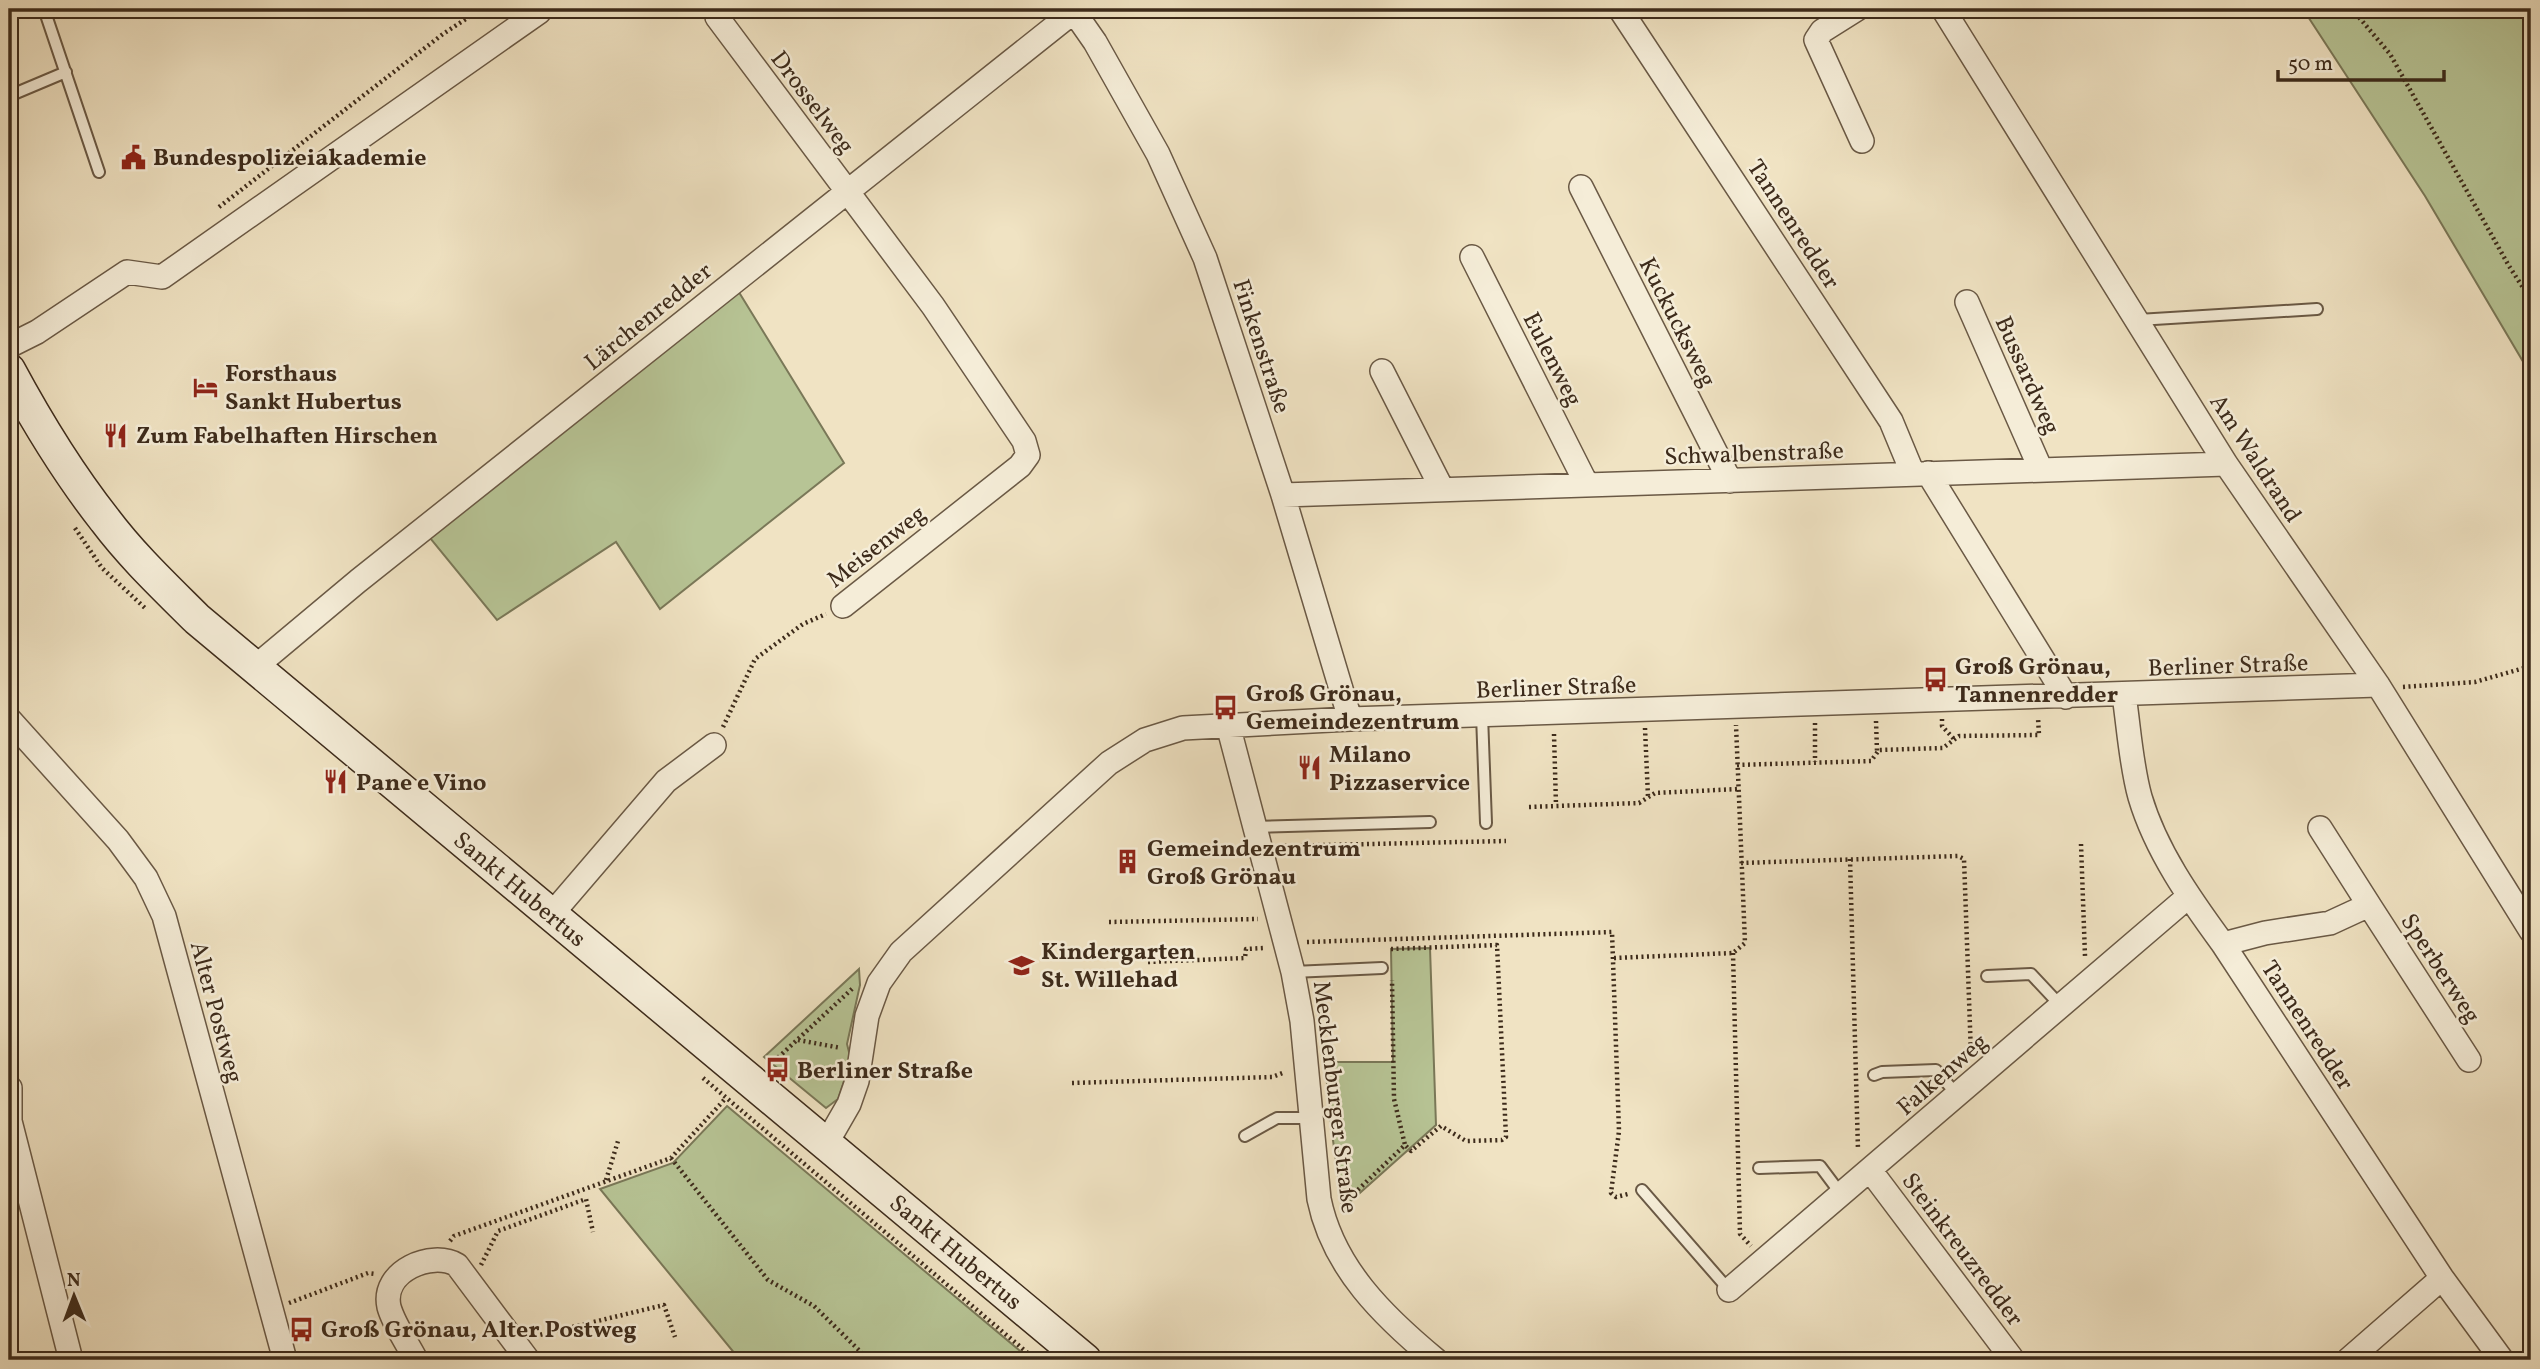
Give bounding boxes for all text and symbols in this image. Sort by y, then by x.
scale bar [2278,38,2444,82]
street label: Drosselweg [761,44,862,162]
text: 50 m [2288,50,2333,79]
place label: Bundespolizeiakademie [153,142,426,176]
public building icon: Bundespolizeiakademie [119,143,147,171]
street label: Tannenredder [1738,153,1847,297]
street label: Kuckucksweg [1629,252,1723,394]
street label: Lärchenredder [578,255,720,380]
street label: Finkenstraße [1222,275,1298,418]
street label: Eulenweg [1513,307,1589,413]
street label: Bussardweg [1985,311,2067,441]
place label: Forsthaus Sankt Hubertus [225,358,402,420]
hotel icon: Forsthaus Sankt Hubertus [191,373,219,401]
street label: Am Waldrand [2200,388,2309,530]
place label: Zum Fabelhaften Hirschen [136,420,438,454]
restaurant icon: Zum Fabelhaften Hirschen [102,421,130,449]
street label: Schwalbenstraße [1664,435,1844,475]
street label: Meisenweg [820,498,934,597]
street label: Berliner Straße [2147,647,2309,687]
place label: Groß Grönau, Tannenredder [1955,651,2118,713]
bus stop icon: Groß Grönau, Tannenredder [1921,666,1949,694]
street label: Berliner Straße [1475,669,1637,709]
place label: Groß Grönau, Gemeindezentrum [1246,678,1460,740]
bus stop icon: Groß Grönau, Gemeindezentrum [1212,693,1240,721]
place label: Milano Pizzaservice [1329,739,1470,801]
restaurant icon: Milano Pizzaservice [1295,754,1323,782]
place label: Pane e Vino [356,767,487,801]
restaurant icon: Pane e Vino [322,768,350,796]
street label: Sankt Hubertus [445,825,593,956]
place label: Gemeindezentrum Groß Grönau [1147,833,1361,895]
building icon: Gemeindezentrum Groß Grönau [1113,848,1141,876]
street label: Sperberweg [2391,907,2488,1031]
place label: Kindergarten St. Willehad [1041,936,1195,998]
street label: Alter Postweg [180,938,250,1087]
school or university icon: Kindergarten St. Willehad [1007,951,1035,979]
street label: Tannenredder [2252,954,2361,1098]
street label: Mecklenburger Straße [1303,979,1365,1215]
street label: Falkenweg [1890,1026,1996,1125]
place label: Berliner Straße [797,1055,973,1089]
bus stop icon: Berliner Straße [763,1056,791,1084]
street label: Steinkreuzredder [1892,1166,2030,1334]
street label: Sankt Hubertus [881,1188,1029,1319]
north arrow [38,1260,108,1330]
text: N [67,1268,81,1294]
place label: Groß Grönau, Alter Postweg [321,1314,637,1348]
bus stop icon: Groß Grönau, Alter Postweg [287,1315,315,1343]

